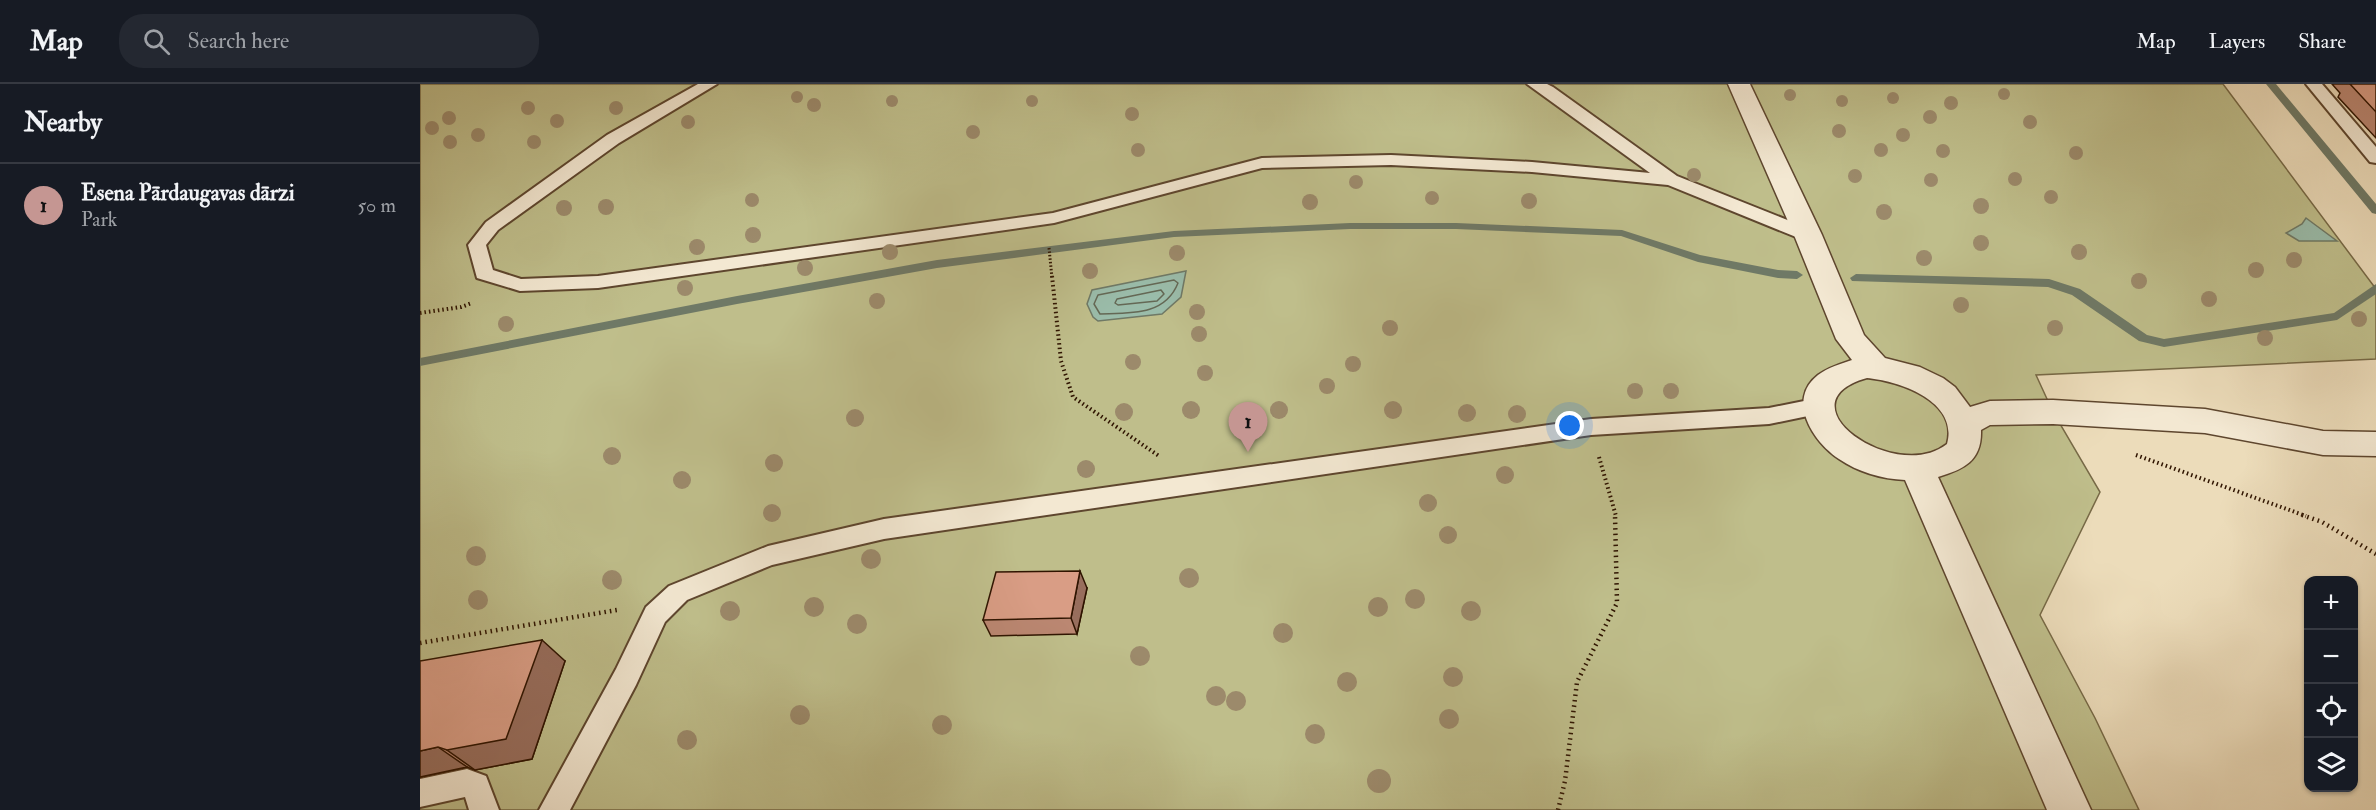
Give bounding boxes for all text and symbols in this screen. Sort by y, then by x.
search box [119,14,539,68]
text: Map [30,24,83,59]
icon: search [140,25,173,58]
text: Search here [188,27,289,55]
text: Map [2136,28,2176,55]
text: Layers [2209,28,2265,55]
text: Share [2298,28,2346,55]
text: Nearby [24,107,102,139]
text: Esena Pārdaugavas dārzi [81,179,295,207]
text: 1 [40,193,47,218]
text: 50 m [357,193,396,218]
text: Park [81,207,117,232]
pin: 1 [1228,402,1268,452]
your location [1555,411,1584,440]
map controls [2304,576,2358,792]
button: + [2304,576,2358,630]
button: − [2304,630,2358,684]
button: locate [2304,684,2358,738]
button: layers [2304,738,2358,792]

